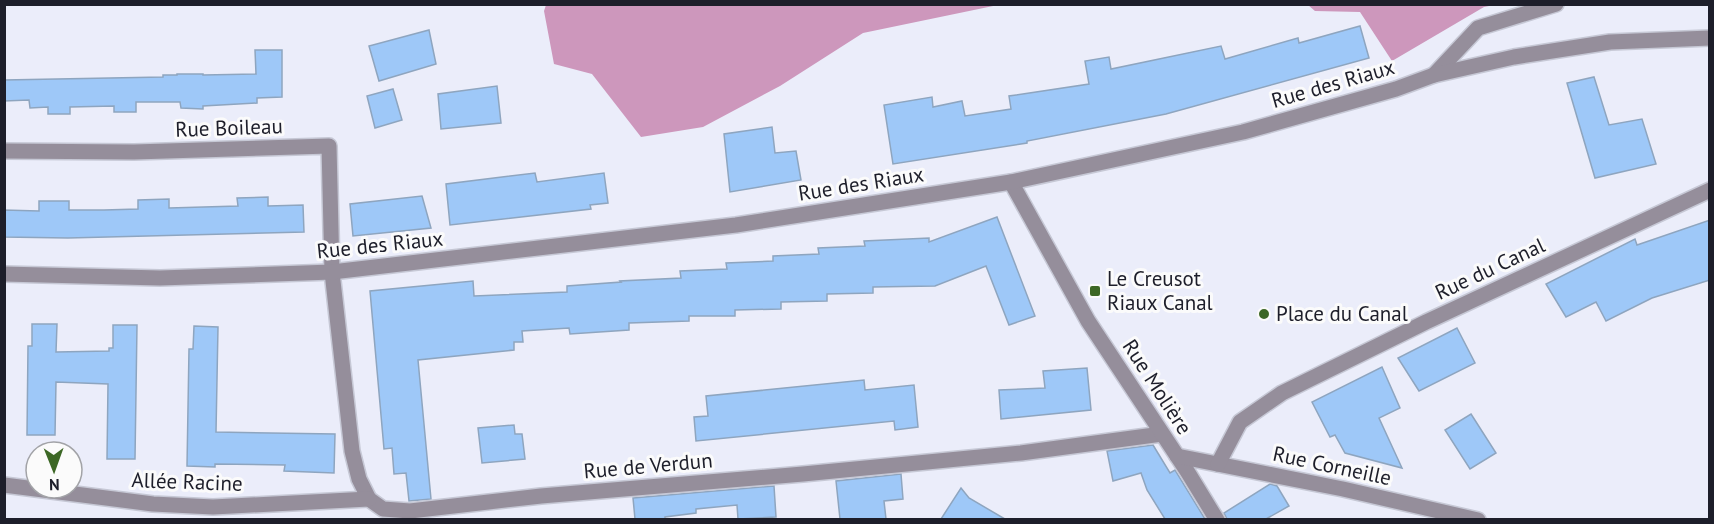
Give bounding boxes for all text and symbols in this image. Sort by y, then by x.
street label: Rue des Riaux [1268,53,1398,114]
street label: Rue Boileau [175,112,283,143]
street label: Rue des Riaux [796,160,926,207]
street label: Rue des Riaux [315,224,445,265]
street label: Rue du Canal [1431,231,1549,306]
place label: Le Creusot Riaux Canal [1107,265,1213,316]
marker: Le Creusot Riaux Canal [1088,284,1102,298]
place label: Place du Canal [1276,300,1408,327]
marker: Place du Canal [1257,307,1271,321]
street label: Rue Molière [1117,334,1198,439]
north arrow [24,440,84,500]
street label: Rue Corneille [1270,440,1394,491]
street label: Rue de Verdun [582,446,714,485]
street label: Allée Racine [131,466,243,497]
text: N [49,475,60,495]

